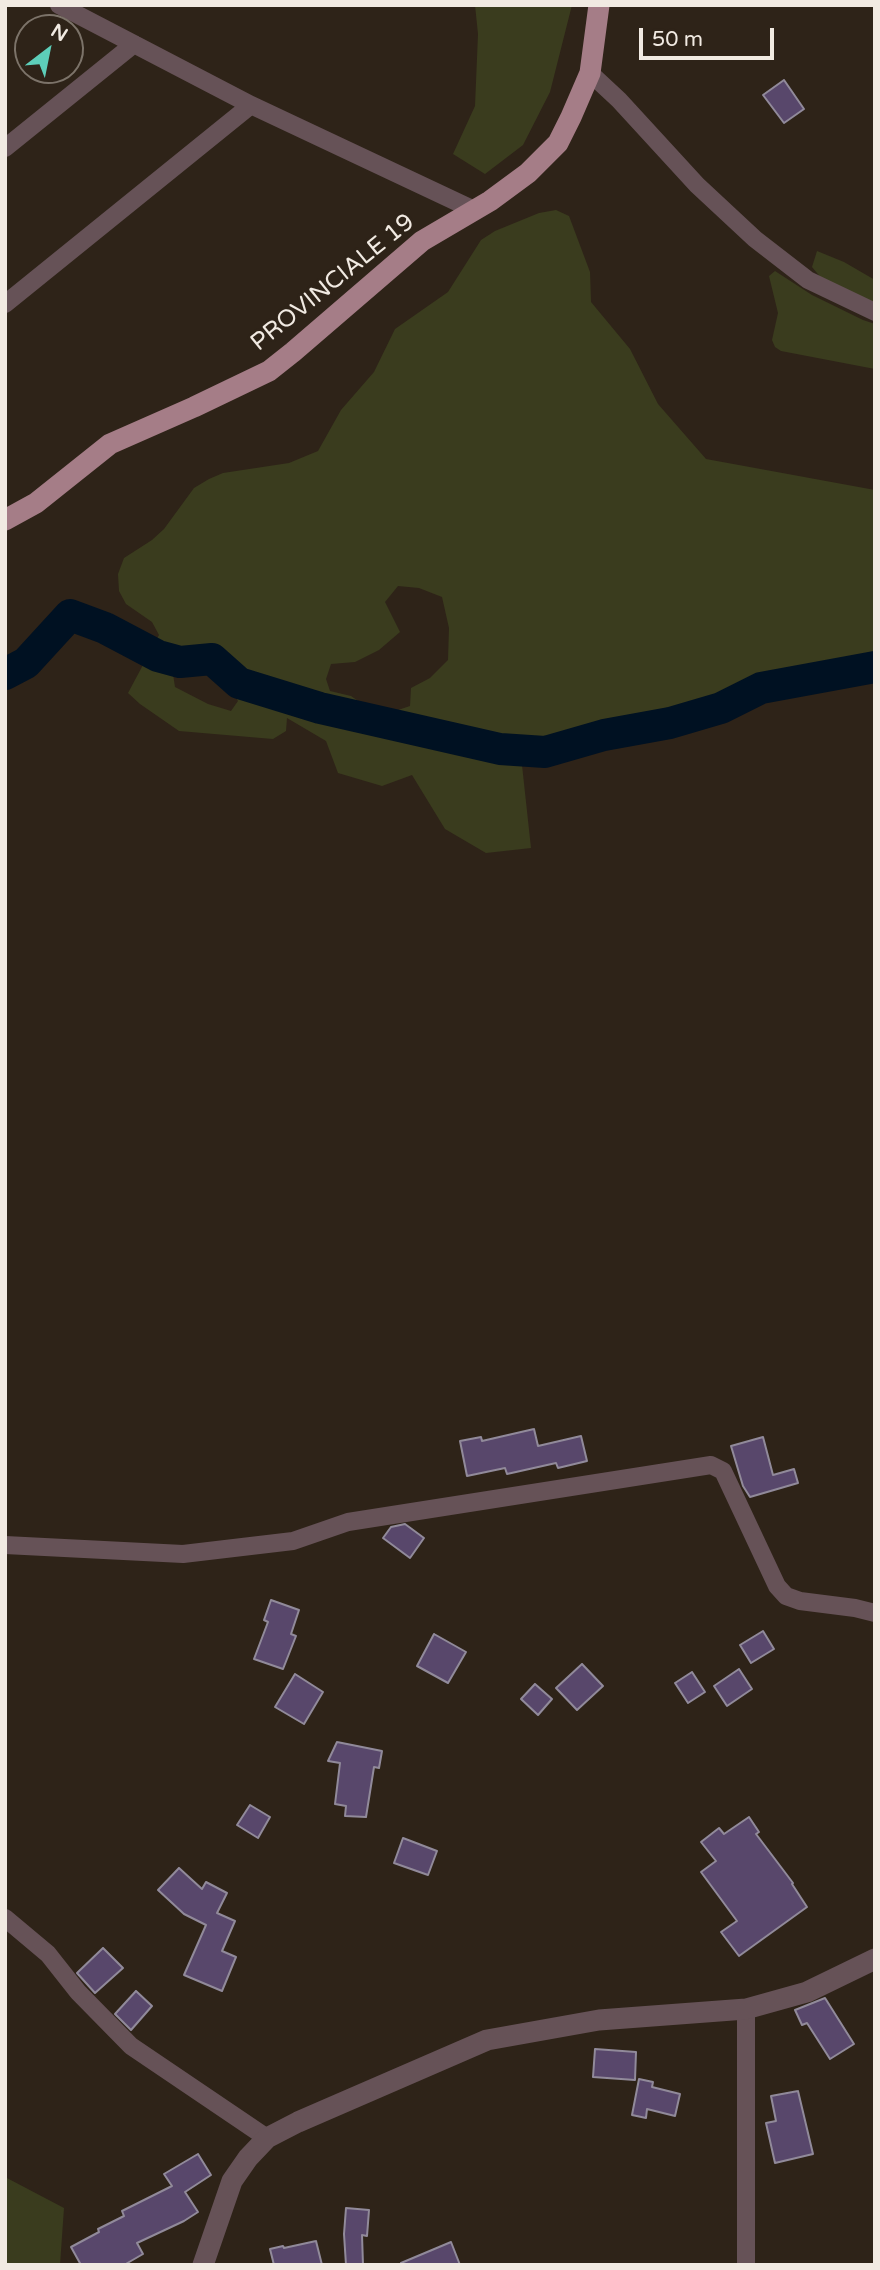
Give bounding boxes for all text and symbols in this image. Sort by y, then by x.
north arrow [14,14,84,84]
scale bar [642,14,777,58]
text: N [47,20,71,46]
text: 50 m [652,27,703,52]
street label: PROVINCIALE 19 [245,208,421,358]

